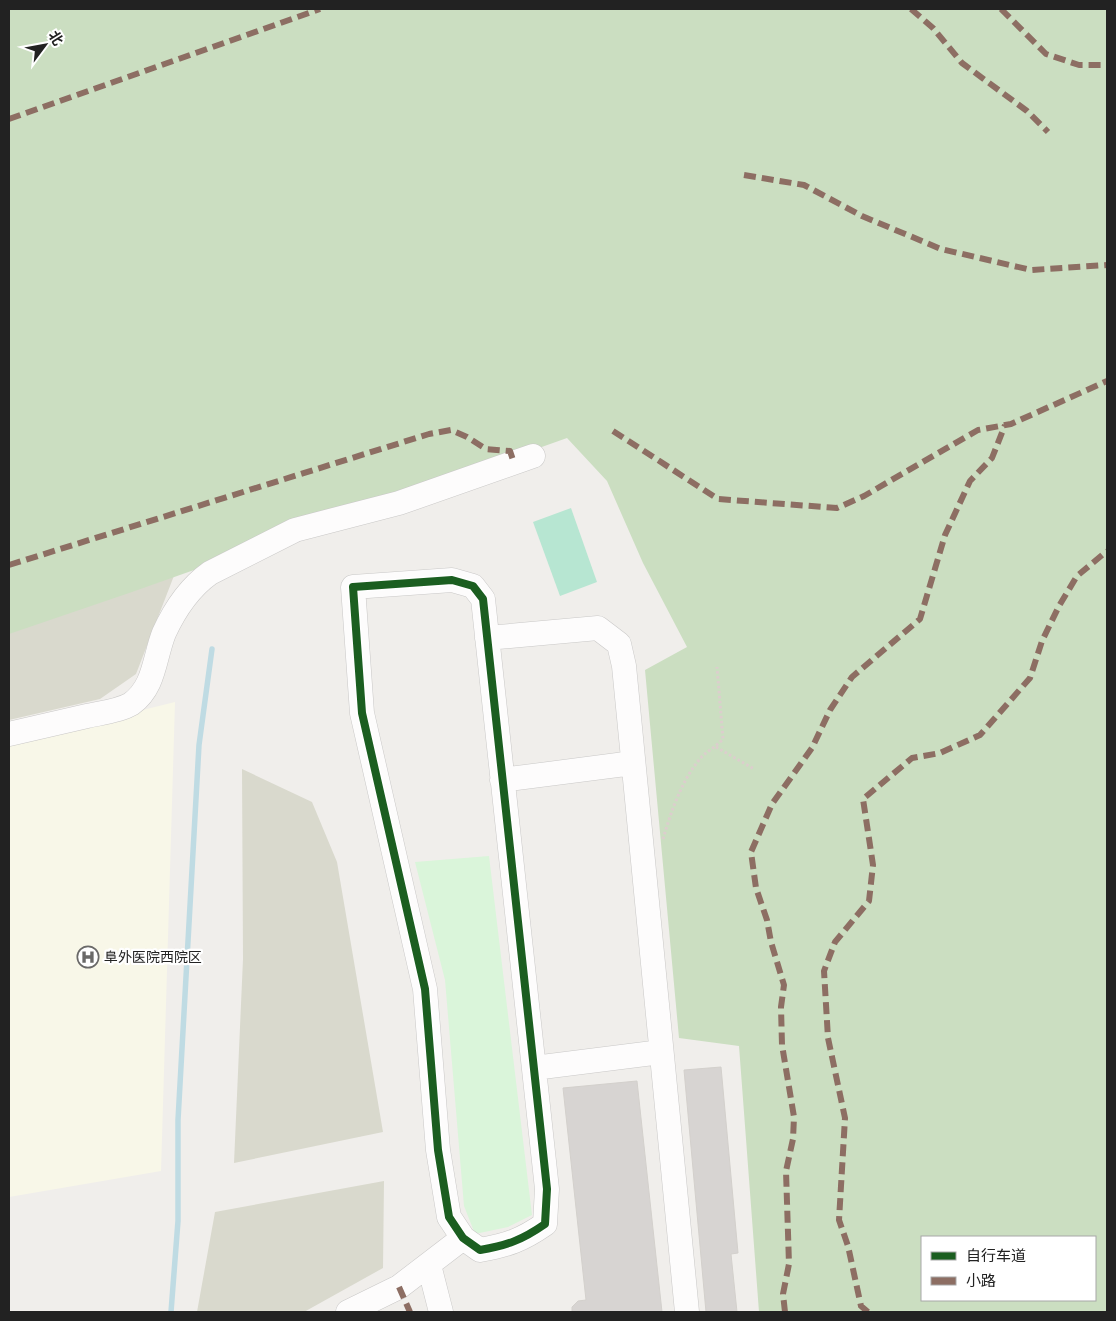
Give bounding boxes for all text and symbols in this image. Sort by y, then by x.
north arrow [20,20,70,70]
text: 北 [44,27,67,49]
hospital icon: 阜外医院西院区 [76,945,100,969]
place label: 阜外医院西院区 [104,948,202,967]
legend [921,1236,1096,1301]
text: 自行车道 [966,1246,1026,1266]
text: 小路 [966,1271,996,1291]

